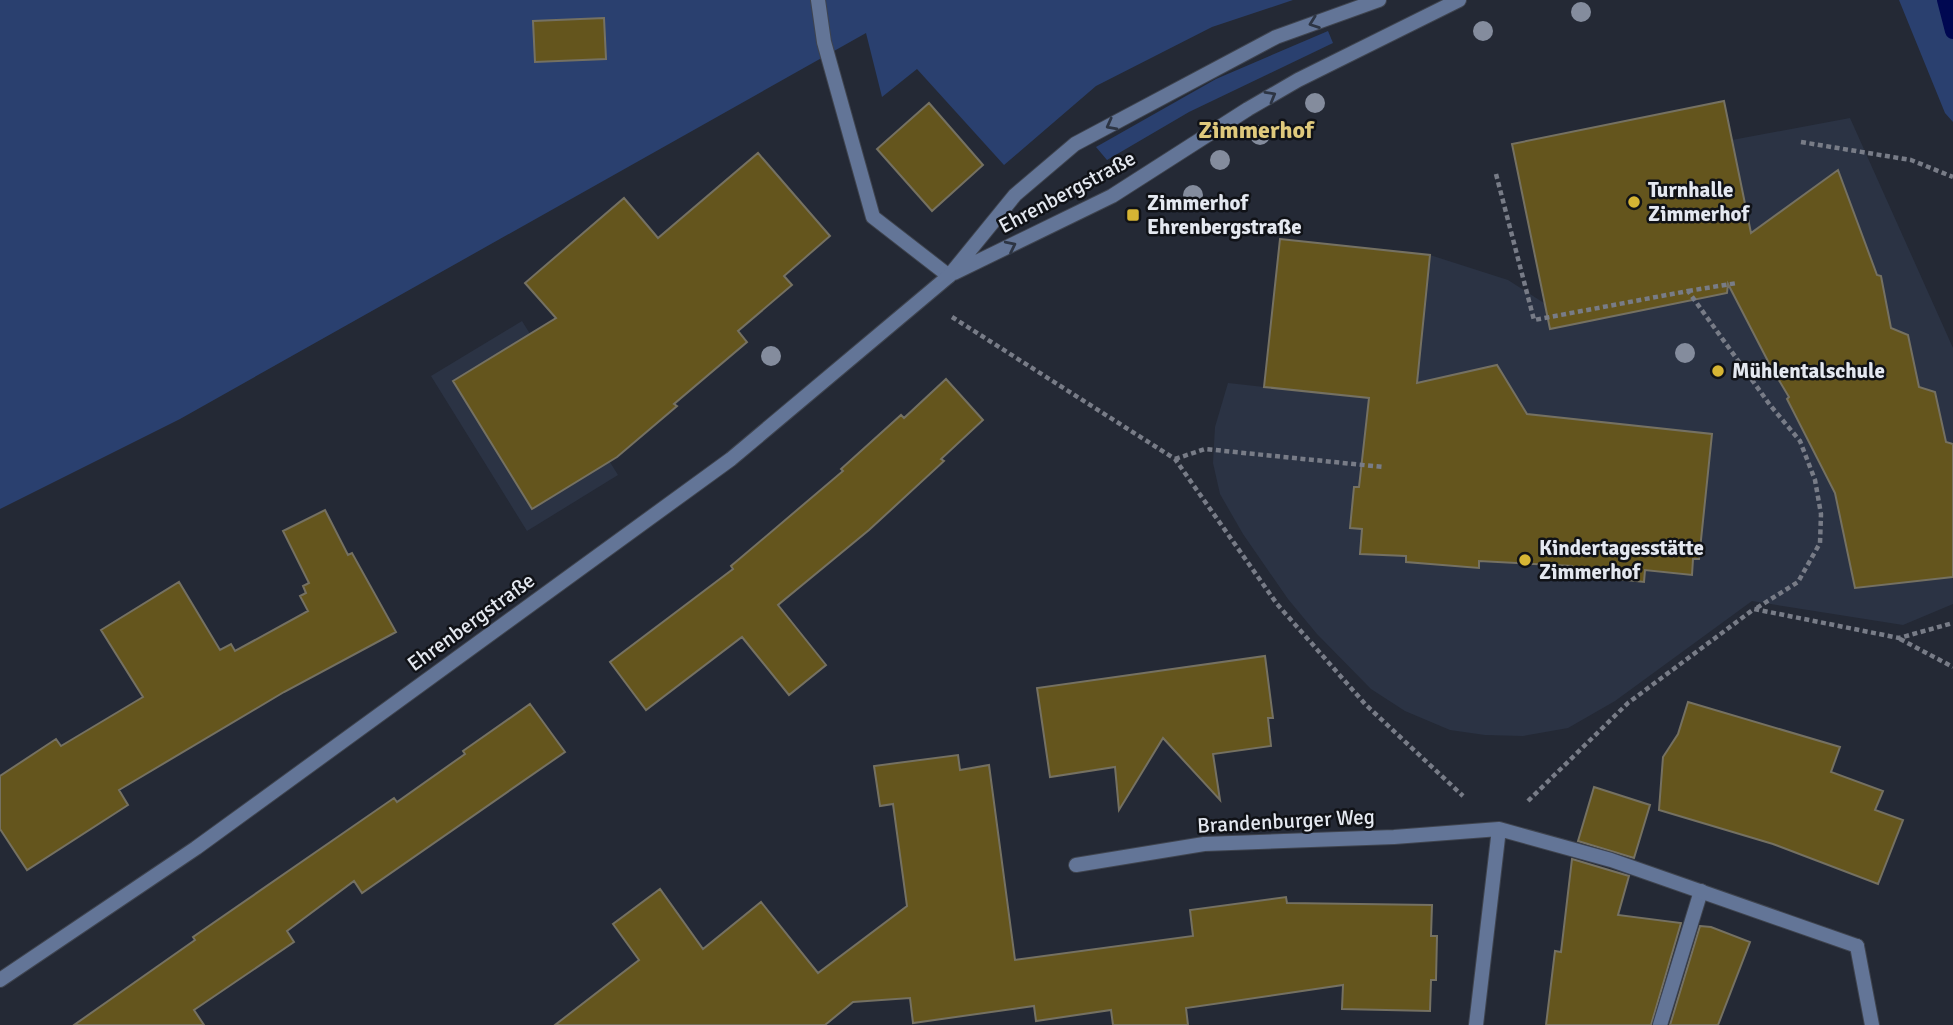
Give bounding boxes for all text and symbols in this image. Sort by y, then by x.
one-way arrow [1309,15,1321,29]
one-way arrow [1264,91,1276,104]
district label: Zimmerhof [1198,115,1315,145]
one-way arrow [1106,117,1118,130]
street label: Ehrenbergstraße [994,145,1140,239]
place label: Turnhalle Zimmerhof [1648,177,1750,227]
place label: Zimmerhof Ehrenbergstraße [1147,190,1302,240]
marker: Turnhalle Zimmerhof [1626,194,1642,210]
marker: Zimmerhof Ehrenbergstraße [1125,207,1141,223]
one-way arrow [1004,240,1016,254]
place label: Mühlentalschule [1732,358,1885,384]
marker: Mühlentalschule [1710,363,1726,379]
place label: Kindertagesstätte Zimmerhof [1539,535,1704,585]
marker: Kindertagesstätte Zimmerhof [1517,552,1533,568]
street label: Ehrenbergstraße [402,567,540,677]
street label: Brandenburger Weg [1197,803,1375,839]

